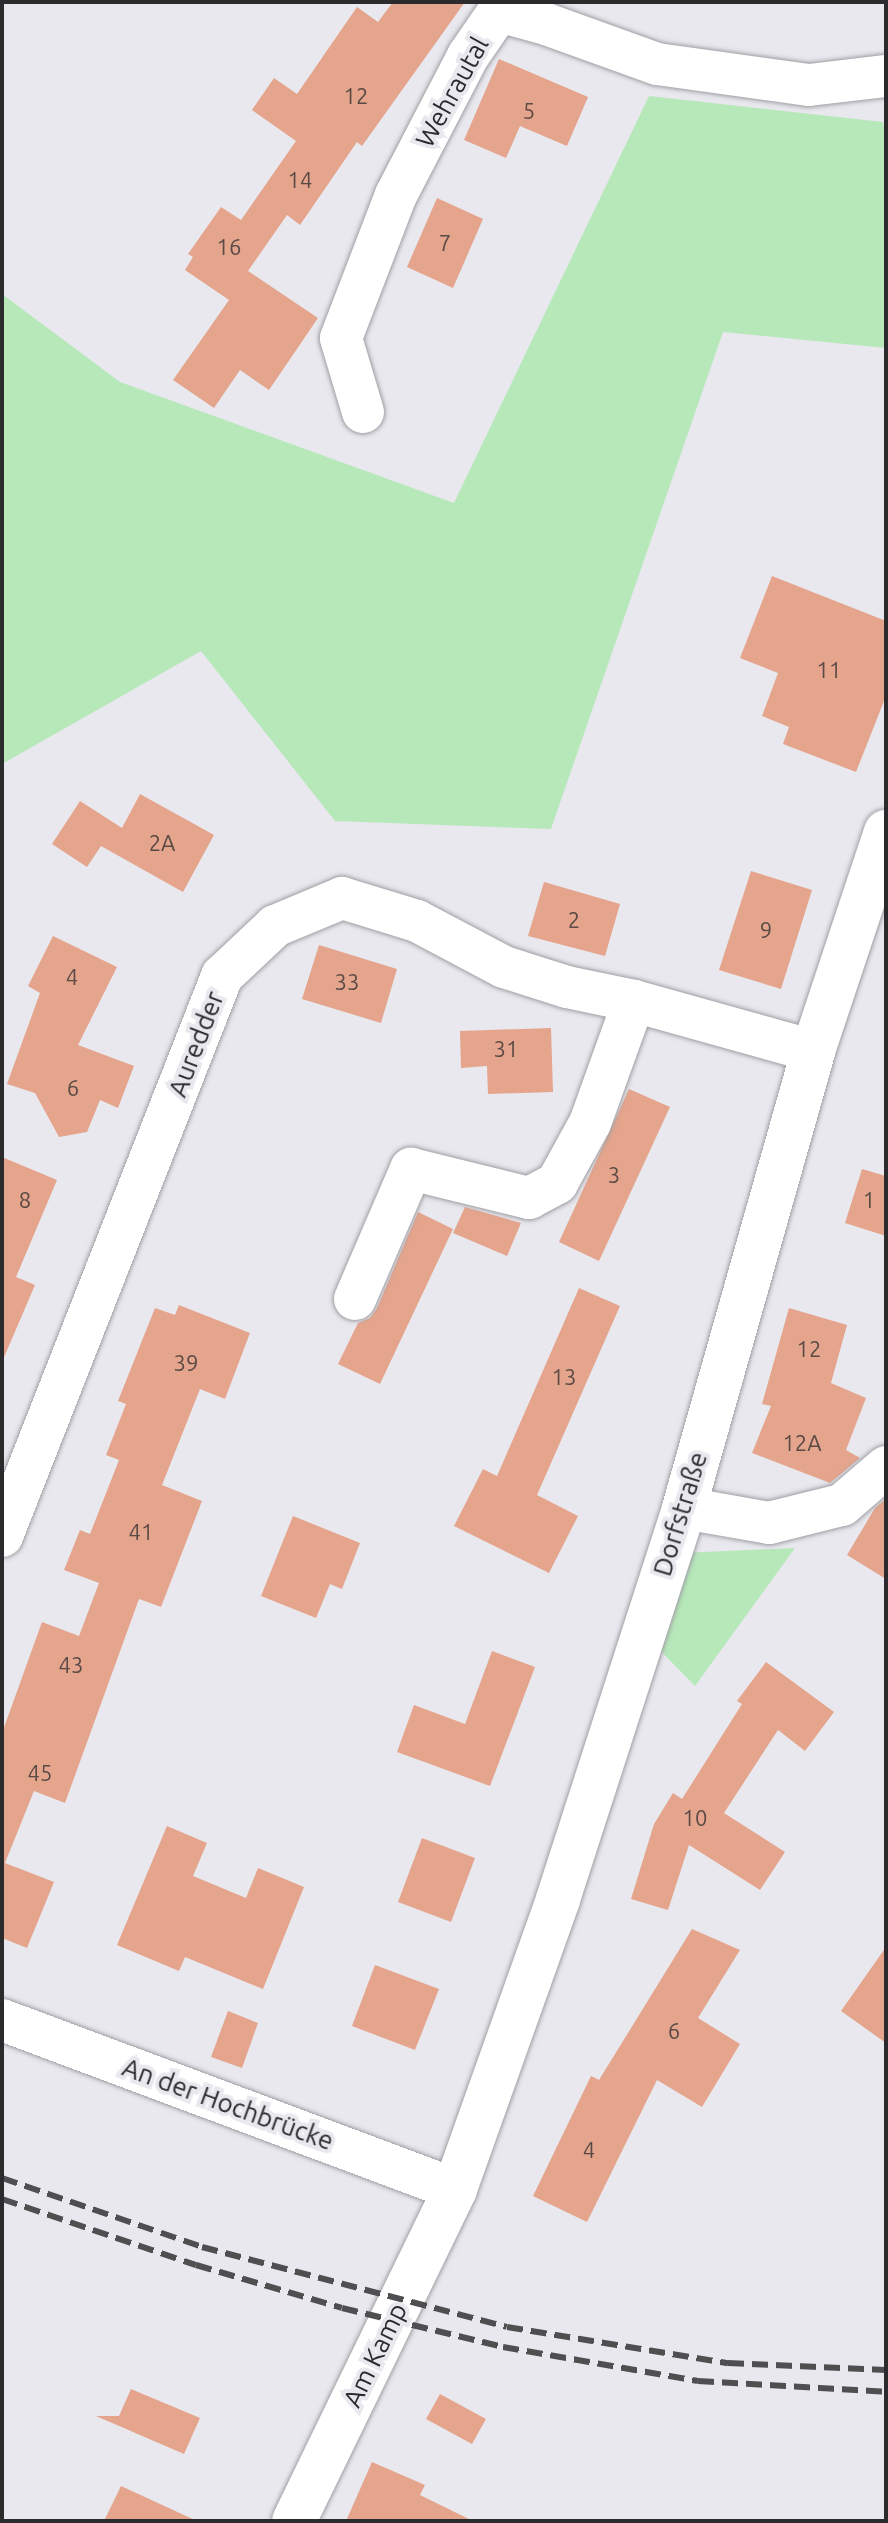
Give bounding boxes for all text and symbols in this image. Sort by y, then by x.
street label: Wehrautal [409,31,495,153]
house number: 12 [344,83,368,109]
house number: 5 [523,98,535,124]
house number: 14 [288,167,312,193]
house number: 7 [439,230,451,256]
house number: 16 [217,234,241,260]
house number: 11 [817,657,841,683]
house number: 2A [149,830,175,856]
house number: 2 [568,907,580,933]
house number: 9 [760,917,772,943]
house number: 4 [66,964,78,990]
house number: 33 [335,969,359,995]
street label: Auredder [162,987,230,1101]
house number: 31 [494,1036,518,1062]
house number: 6 [67,1075,79,1101]
house number: 3 [608,1162,620,1188]
house number: 8 [19,1187,31,1213]
house number: 1 [863,1187,875,1213]
house number: 12 [797,1336,821,1362]
house number: 39 [174,1350,198,1376]
house number: 13 [552,1364,576,1390]
house number: 12A [782,1430,822,1456]
street label: Dorfstraße [646,1448,714,1580]
house number: 41 [129,1519,153,1545]
house number: 43 [59,1652,83,1678]
house number: 45 [28,1760,52,1786]
house number: 10 [683,1805,707,1831]
house number: 6 [668,2018,680,2044]
street label: An der Hochbrücke [118,2051,338,2157]
house number: 4 [583,2137,595,2163]
street label: Am Kamp [336,2298,414,2412]

